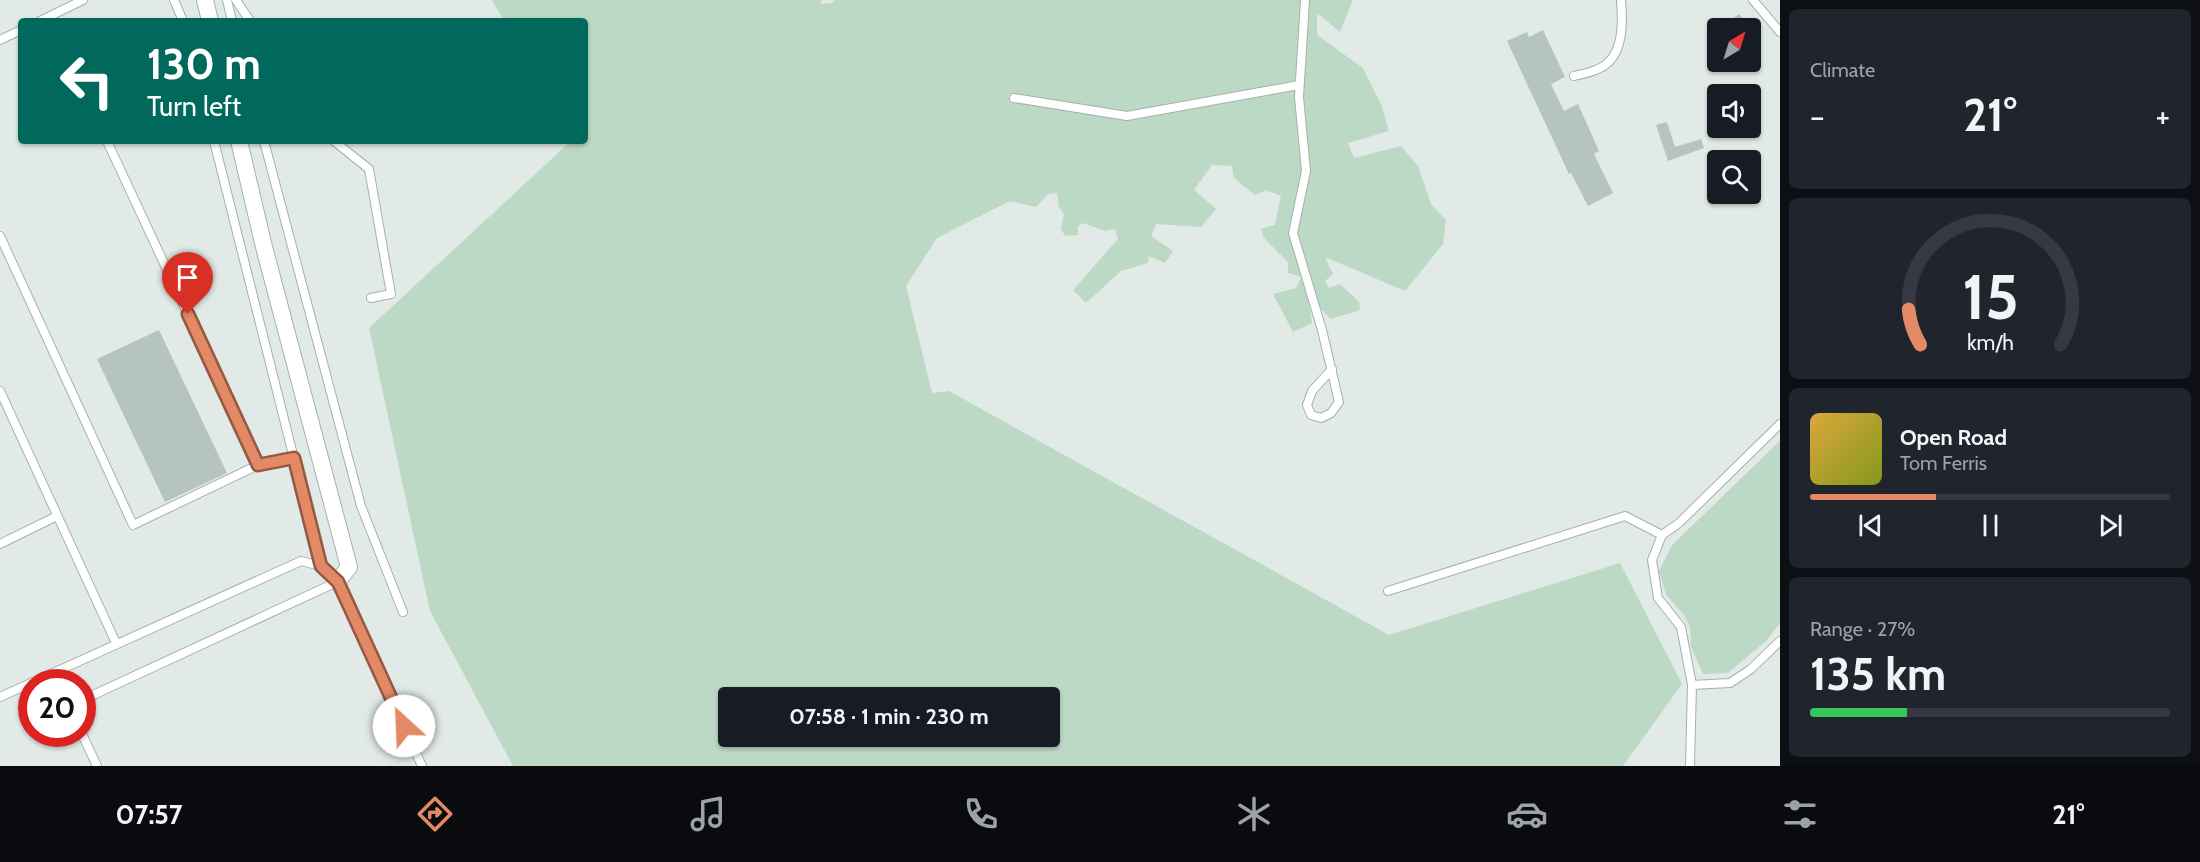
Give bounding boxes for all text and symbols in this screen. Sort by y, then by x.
north arrow [1707,18,1761,72]
map controls [1707,18,1761,204]
text: 130 m [147,38,261,90]
icon: left [48,42,126,120]
text: Climate [1810,58,1875,82]
button: sound [1707,84,1761,138]
text: 21° [1963,88,2017,142]
text: Turn left [147,90,241,123]
text: − [1810,96,1825,136]
text: + [2155,96,2170,136]
button: search [1707,150,1761,204]
pin [162,252,213,314]
text: 15 [1962,260,2018,336]
icon: arrive [171,261,204,294]
text: km/h [1967,330,2013,356]
text: Open Road [1900,424,2007,451]
text: Tom Ferris [1900,451,1987,475]
icon: previous [1854,509,1887,542]
icon: pause [1974,509,2007,542]
icon: next [2094,509,2127,542]
text: Range · 27% [1810,617,1915,641]
text: 135 km [1810,647,1946,701]
speed limit sign: 20 [18,669,96,747]
position arrow [372,694,436,758]
text: 07:58 · 1 min · 230 m [789,703,989,730]
icon: directions [414,793,456,835]
icon: music [687,793,729,835]
icon: phone [960,793,1002,835]
icon: climate [1233,793,1275,835]
icon: car [1506,793,1548,835]
icon: filters [1779,793,1821,835]
text: 07:57 [116,798,183,831]
text: 21° [2052,798,2084,831]

